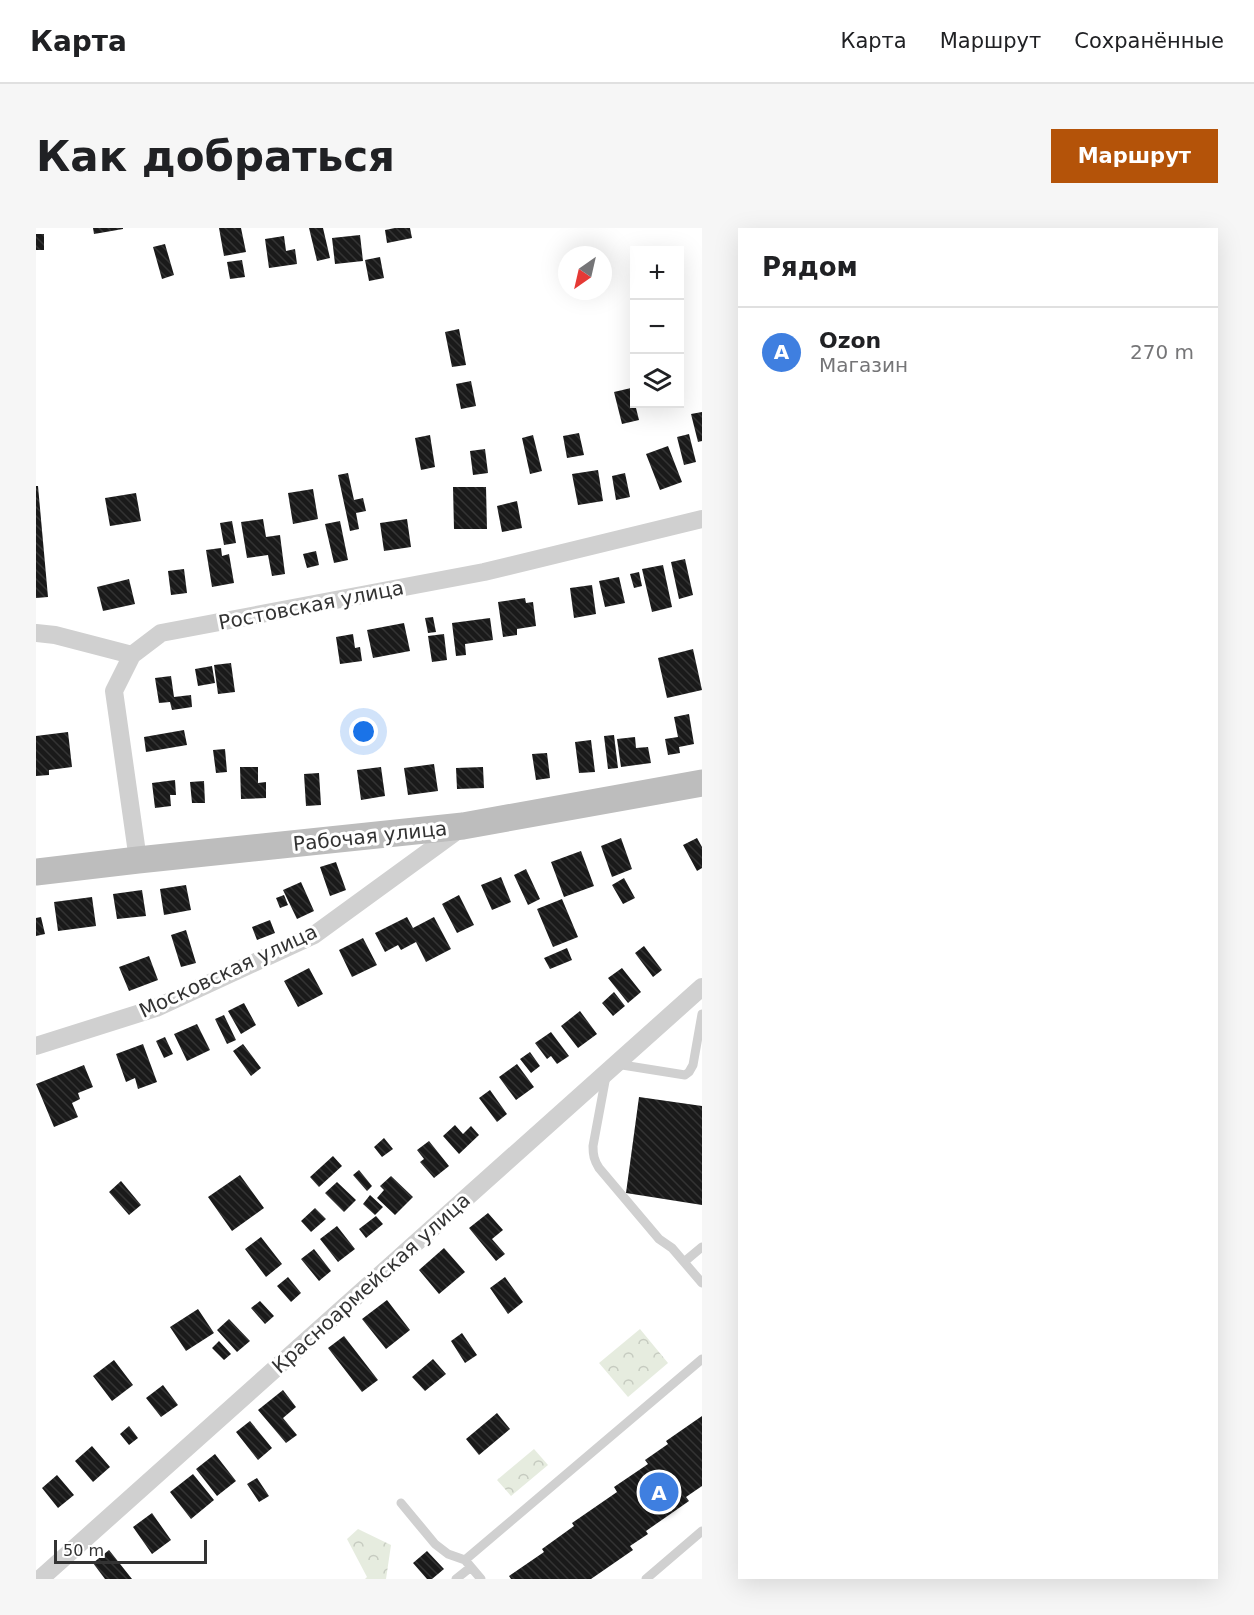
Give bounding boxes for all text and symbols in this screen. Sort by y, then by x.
text: Карта [30,25,127,58]
text: Карта [841,29,907,53]
text: Маршрут [940,29,1041,53]
text: Сохранённые [1074,29,1224,53]
button: Маршрут [1051,129,1218,183]
text: Как добраться [36,132,395,181]
north arrow [558,246,612,300]
map controls [630,246,684,408]
button: + [630,246,684,300]
text: Рядом [762,252,858,282]
button: − [630,300,684,354]
text: Ozon [819,328,881,353]
text: A [774,340,789,364]
text: 270 m [1130,340,1194,364]
text: Магазин [819,353,908,377]
button: layers [630,354,684,408]
street label: Ростовская улица [216,575,406,635]
your location [349,717,378,746]
street label: Рабочая улица [292,816,448,856]
street label: Московская улица [135,919,321,1023]
street label: Красноармейская улица [267,1188,475,1378]
pin: A [640,1470,678,1514]
scale bar [54,1537,207,1564]
text: 50 m [63,1541,104,1560]

